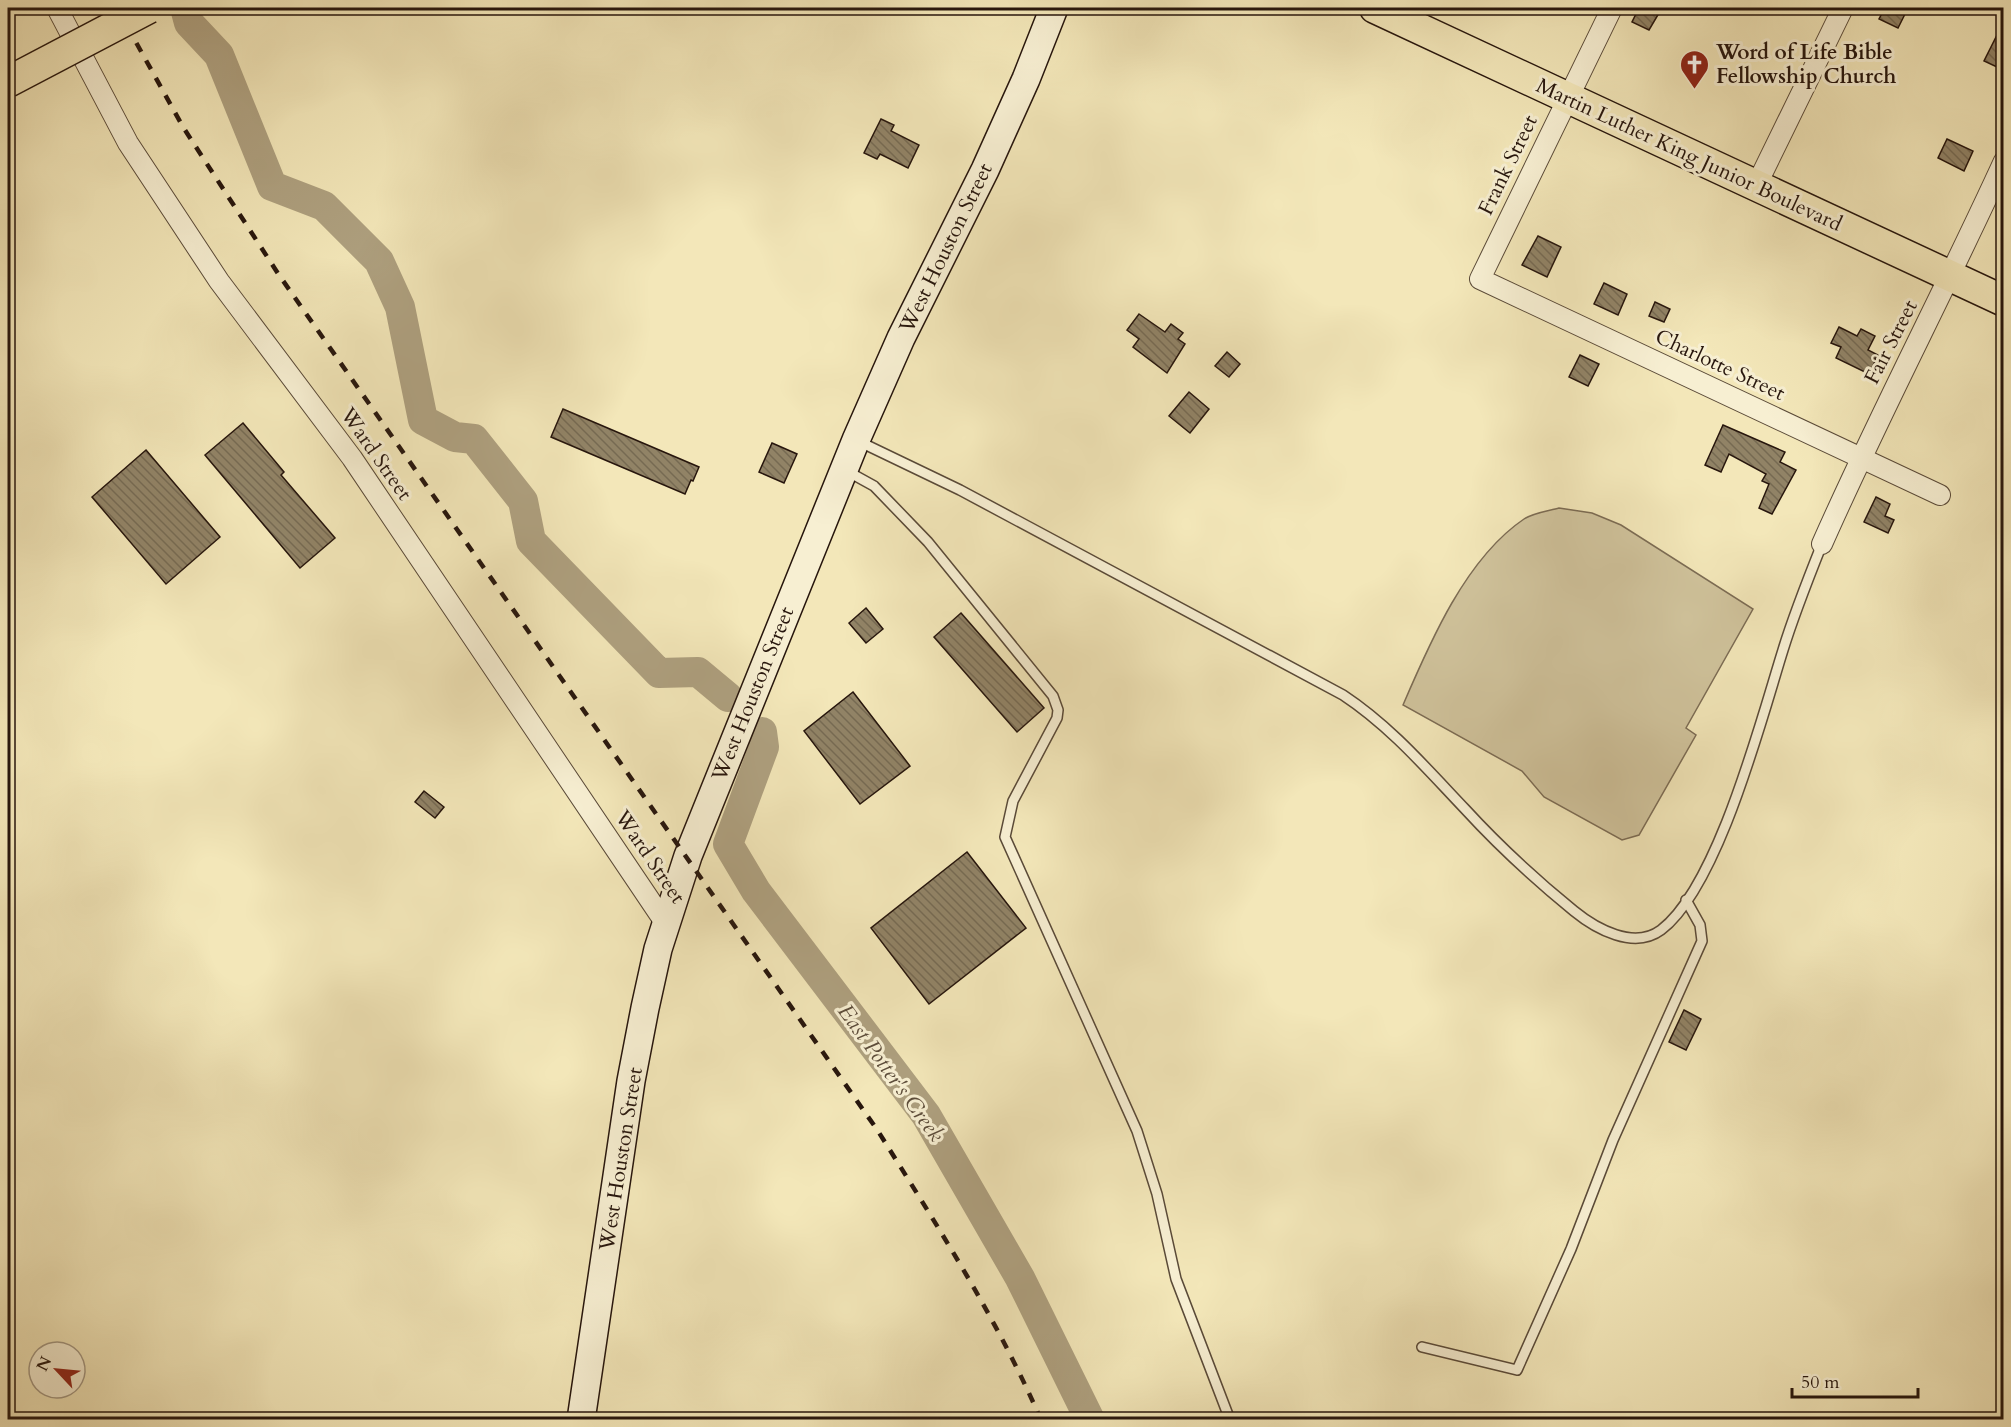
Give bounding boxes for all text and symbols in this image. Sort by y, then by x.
place label: Word of Life Bible Fellowship Church [1715,38,1896,91]
church icon: Word of Life Bible Fellowship Church [1679,48,1711,90]
street label: Martin Luther King Junior Boulevard [1531,71,1847,239]
street label: Frank Street [1471,110,1545,220]
street label: West Houston Street [892,158,1000,339]
street label: Fair Street [1857,295,1925,389]
street label: Charlotte Street [1650,322,1790,408]
street label: Ward Street [333,401,419,507]
street label: West Houston Street [704,602,801,786]
street label: Ward Street [607,804,692,910]
water label: East Potter's Creek [831,998,951,1148]
street label: West Houston Street [592,1065,650,1254]
north arrow [27,1340,87,1400]
text: N [31,1353,57,1375]
scale bar [1792,1361,1918,1399]
text: 50 m [1801,1370,1840,1395]

